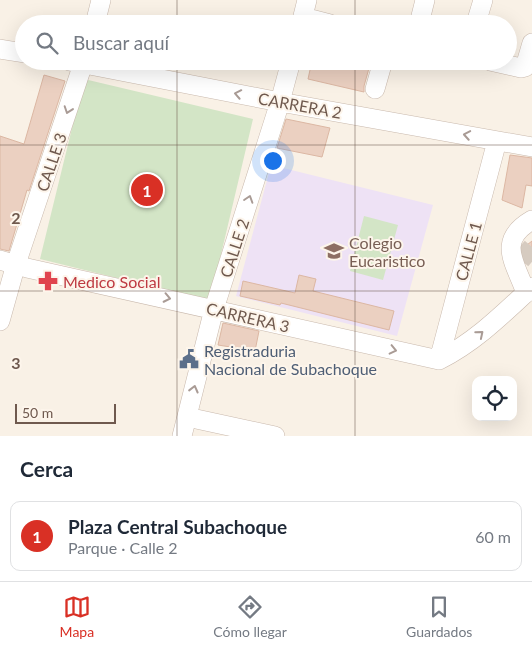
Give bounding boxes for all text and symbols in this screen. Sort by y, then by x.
search box [15,15,517,70]
icon: search [33,29,61,57]
text: Buscar aquí [73,31,169,54]
street label: CARRERA 2 [257,88,343,122]
one-way arrow [234,89,242,100]
one-way arrow [64,105,74,114]
street label: CALLE 3 [32,130,70,194]
one-way arrow [462,131,471,141]
your location [260,148,286,174]
pin: 1 [131,171,163,209]
one-way arrow [243,195,253,204]
text: 2 [11,208,21,227]
street label: CALLE 2 [216,216,252,280]
street label: CALLE 1 [451,219,485,283]
place label: Colegio Eucaristico [349,233,425,270]
school or university icon: Colegio Eucaristico [323,240,345,262]
pharmacy icon: Medico Social [37,270,59,292]
place label: Medico Social [63,272,160,291]
one-way arrow [162,292,171,303]
street label: CARRERA 3 [205,298,291,336]
one-way arrow [474,331,483,339]
place label: Registraduria Nacional de Subachoque [204,341,377,378]
one-way arrow [389,344,398,355]
public building icon: Registraduria Nacional de Subachoque [178,348,200,370]
text: 3 [11,353,21,372]
map controls [472,376,517,421]
button: locate [472,376,517,421]
one-way arrow [188,384,199,393]
scale bar [15,401,116,424]
text: 50 m [22,404,53,421]
text: Cerca [20,456,73,481]
text: Plaza Central Subachoque [68,515,287,538]
text: 1 [32,527,42,546]
text: 60 m [475,527,511,546]
text: Parque · Calle 2 [68,538,178,557]
tab: Mapa [60,593,94,640]
tab: Cómo llegar [213,593,287,640]
tab: Guardados [406,593,472,640]

